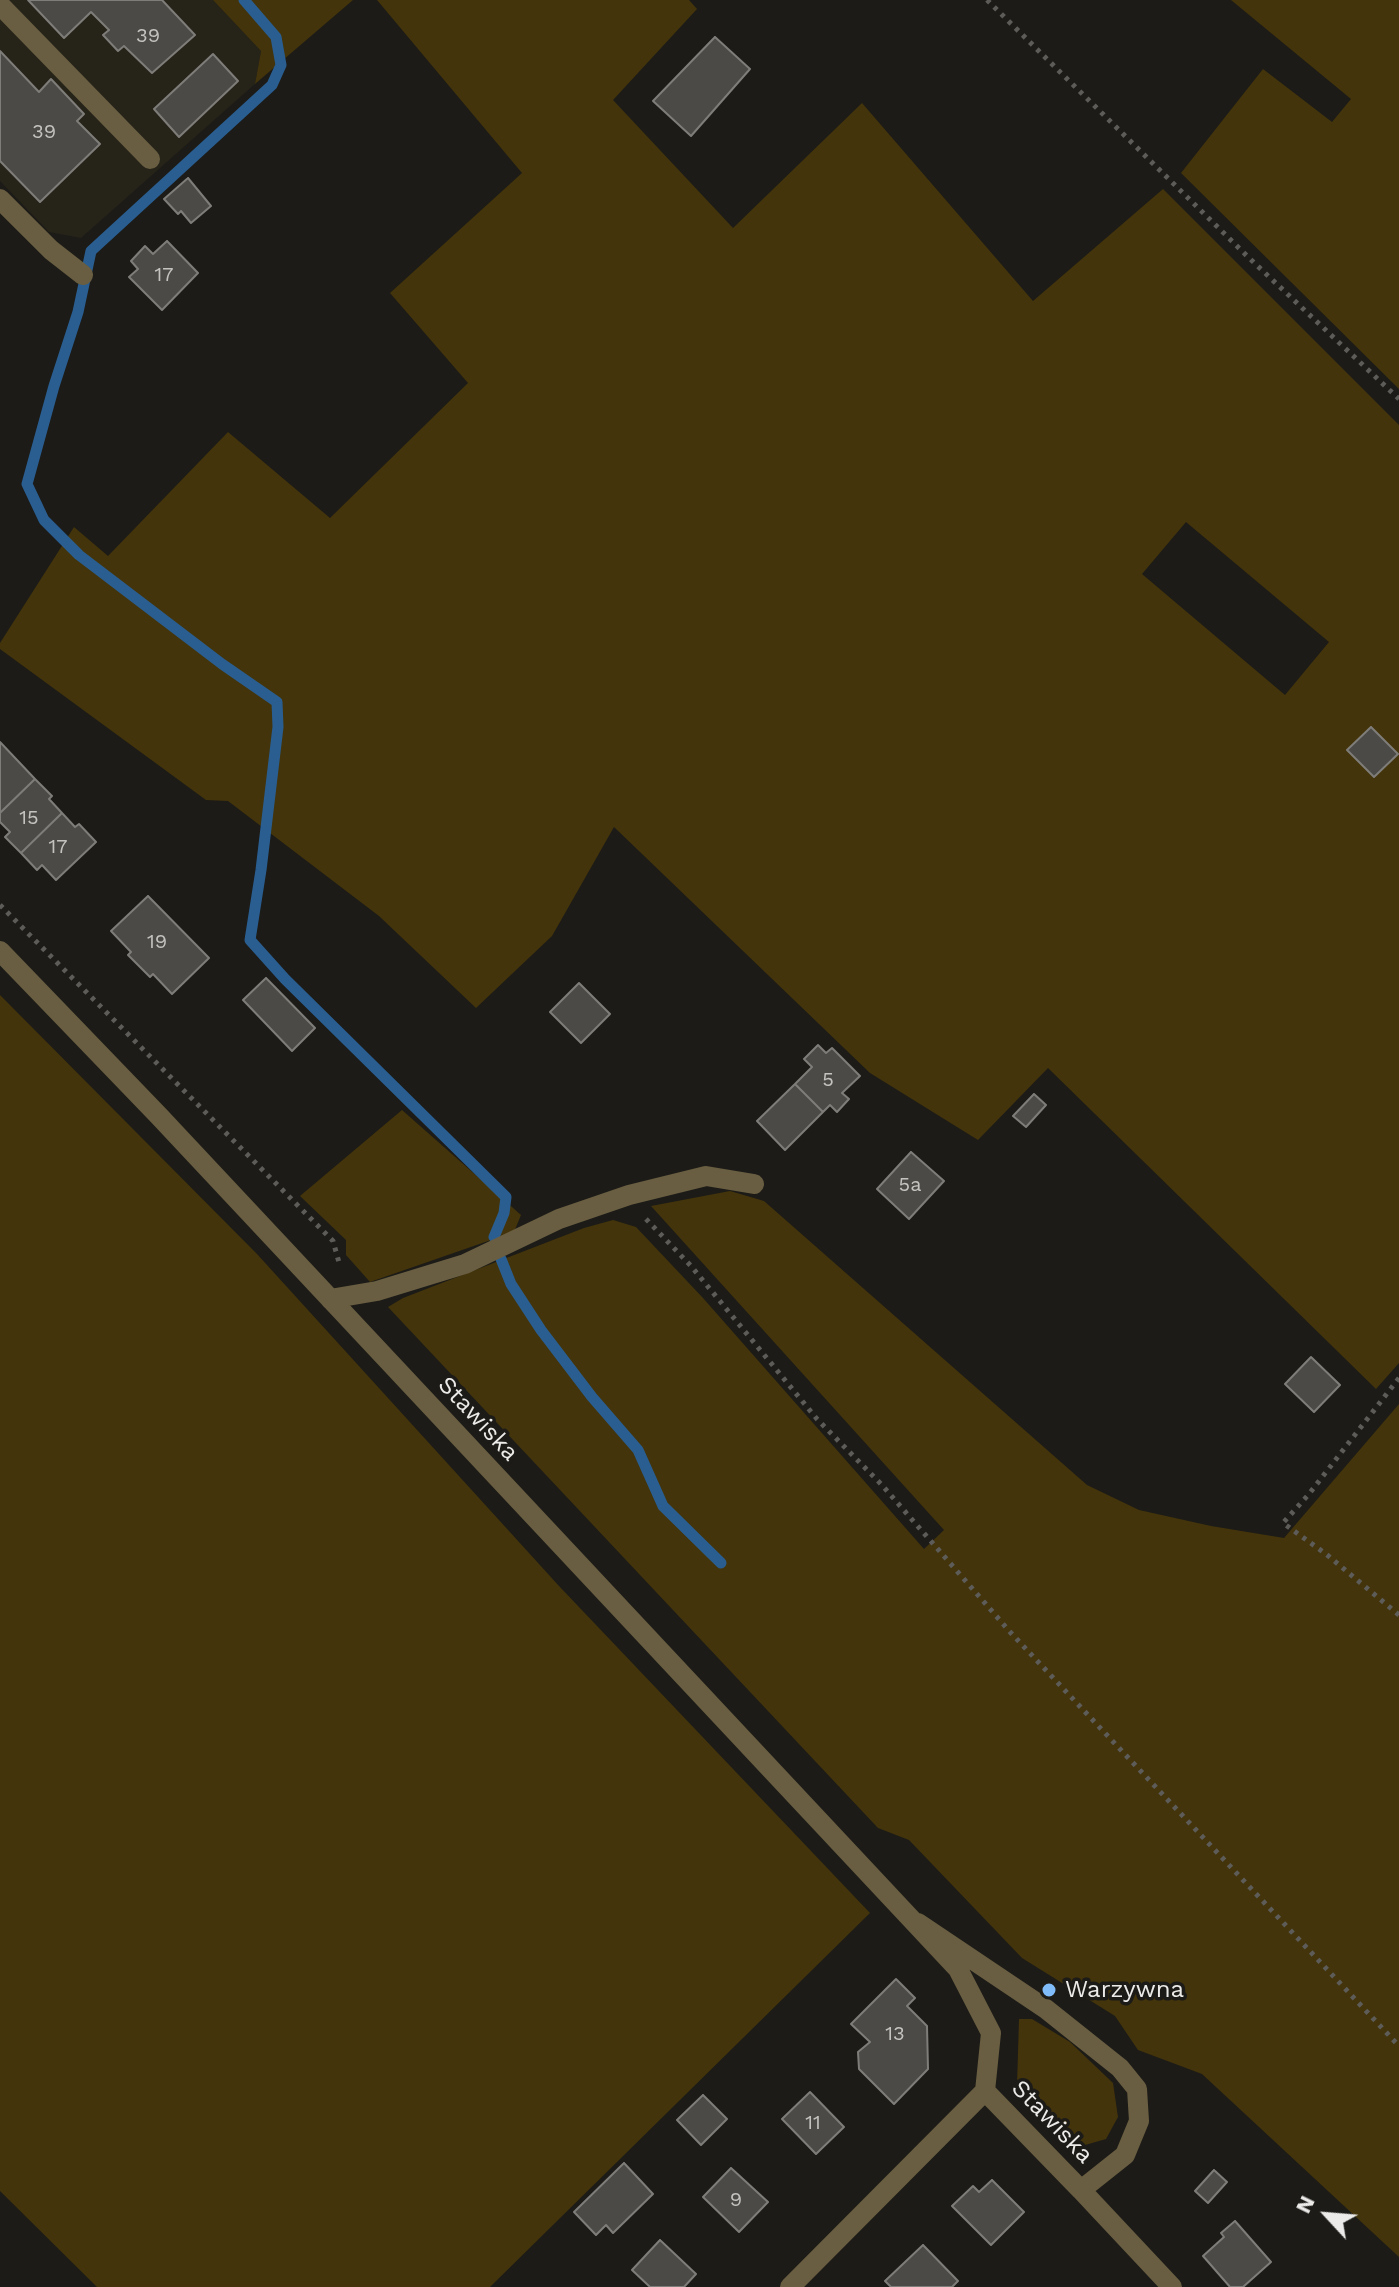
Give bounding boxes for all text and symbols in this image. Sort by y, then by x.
house number: 39 [136,24,160,48]
house number: 39 [32,120,56,144]
house number: 17 [154,263,174,287]
house number: 15 [19,806,39,830]
house number: 17 [48,835,68,859]
house number: 19 [147,930,167,954]
house number: 5 [822,1068,834,1092]
house number: 5a [899,1173,921,1197]
street label: Stawiska [432,1371,524,1467]
place label: Warzywna [1065,1976,1184,2004]
marker: Warzywna [1040,1981,1058,1999]
house number: 13 [885,2022,905,2046]
street label: Stawiska [1005,2074,1099,2170]
house number: 11 [805,2111,821,2135]
north arrow [1287,2175,1367,2255]
house number: 9 [730,2188,742,2212]
text: N [1290,2191,1320,2217]

